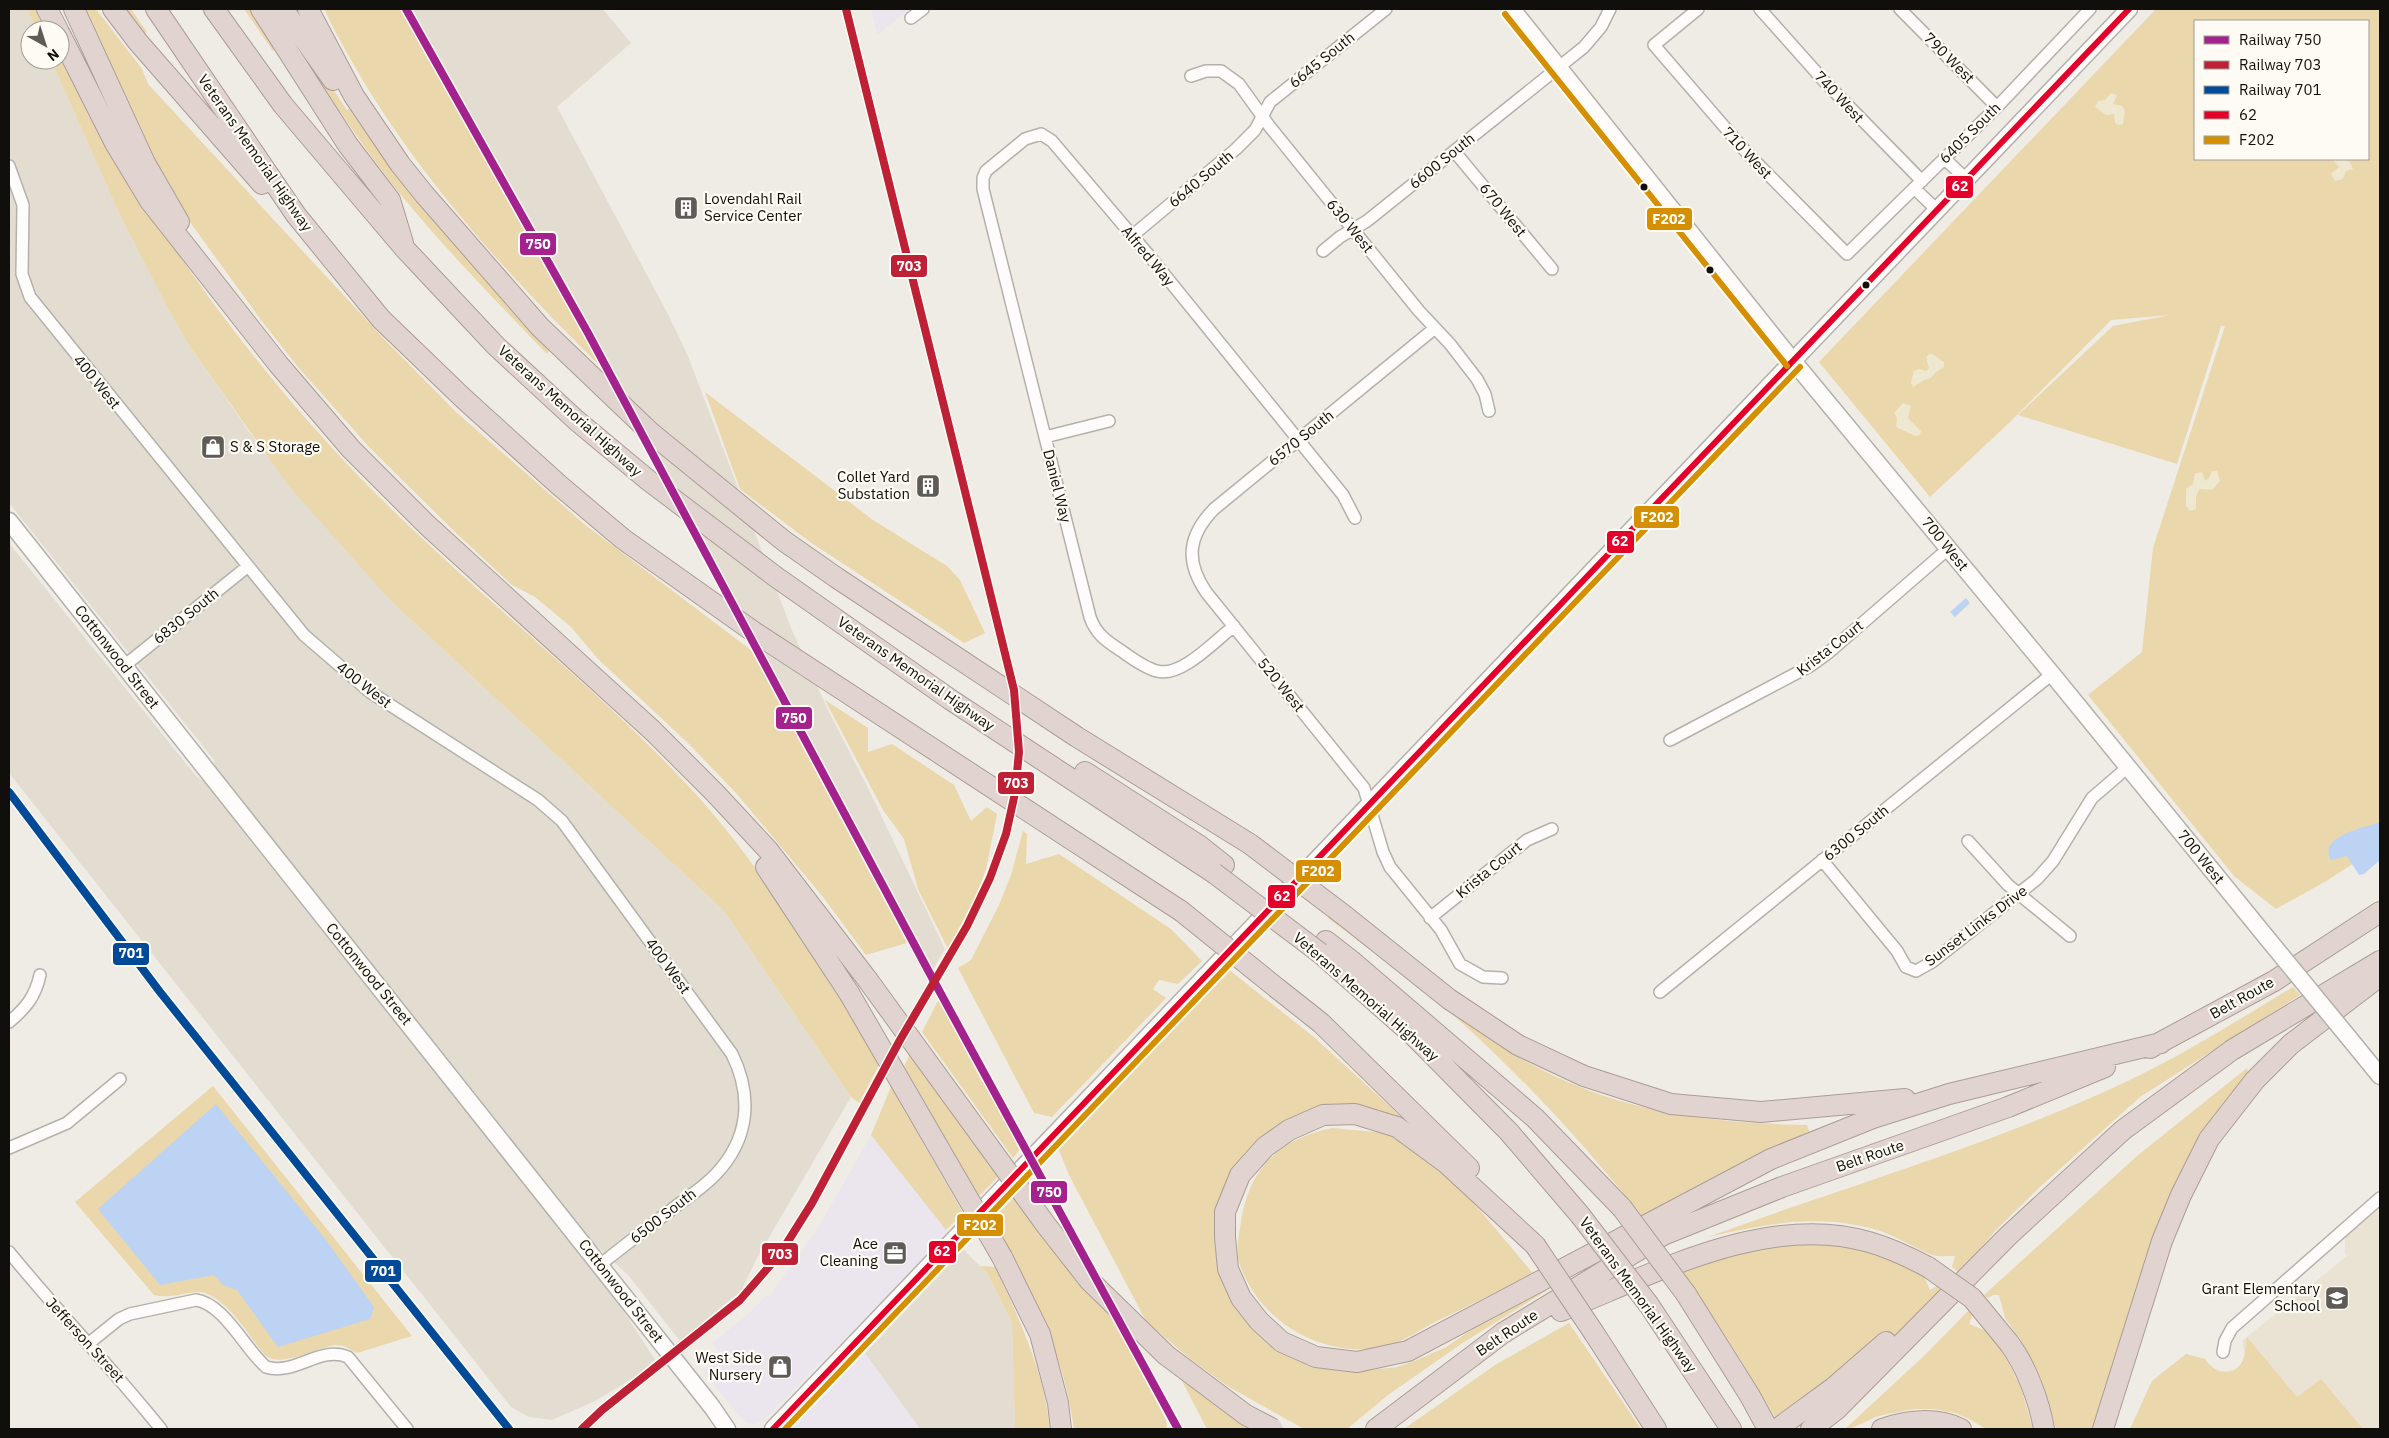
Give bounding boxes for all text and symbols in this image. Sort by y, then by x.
north arrow [20,20,70,70]
legend [2194,20,2369,160]
street label: 6645 South [1285,27,1358,92]
street label: 790 West [1920,28,1979,87]
text: Railway 750 [2239,30,2322,49]
text: N [44,45,63,65]
text: Railway 703 [2239,55,2322,74]
street label: 740 West [1810,67,1868,127]
street label: Veterans Memorial Highway [194,70,317,235]
text: Railway 701 [2239,80,2322,99]
street label: 6405 South [1935,98,2004,167]
text: 62 [2239,105,2257,124]
street label: 710 West [1718,123,1776,183]
street label: 6600 South [1405,128,1478,193]
text: F202 [2239,130,2274,149]
street label: 6640 South [1164,146,1237,211]
line badge: 62 [1945,175,1974,199]
text: 62 [1952,177,1968,195]
street label: 670 West [1476,179,1531,241]
unlabelled marker [1639,182,1649,192]
place label: Lovendahl Rail Service Center [704,189,802,225]
building icon: Lovendahl Rail Service Center [673,195,699,221]
street label: 630 West [1323,195,1378,257]
line badge: F202 [1646,207,1693,231]
text: F202 [1652,210,1686,228]
street label: Alfred Way [1118,222,1179,290]
line badge: 750 [519,232,557,256]
text: 750 [525,235,551,253]
line badge: 703 [890,254,928,278]
text: 703 [896,257,922,275]
unlabelled marker [1705,265,1715,275]
unlabelled marker [1861,280,1871,290]
street label: Veterans Memorial Highway [494,341,647,481]
street label: 400 West [70,351,125,413]
street label: 6570 South [1264,405,1337,470]
shop icon: S & S Storage [200,434,226,460]
place label: S & S Storage [230,437,320,456]
street label: Daniel Way [1039,447,1076,525]
place label: Collet Yard Substation [837,467,910,503]
building icon: Collet Yard Substation [915,473,941,499]
line badge: F202 [1633,505,1680,529]
text: F202 [1640,508,1674,526]
street label: 700 West [1918,513,1973,575]
line badge: 62 [1606,530,1635,554]
text: 62 [1612,532,1628,550]
street label: 6830 South [149,583,222,648]
street label: Cottonwood Street [71,601,164,712]
street label: Veterans Memorial Highway [834,612,999,735]
street label: Krista Court [1792,616,1867,680]
street label: 520 West [1254,654,1309,716]
street label: 400 West [333,657,396,712]
line badge: 750 [775,706,813,730]
text: 750 [781,709,807,727]
line badge: 703 [997,771,1035,795]
text: 703 [1003,774,1029,792]
street label: 6300 South [1819,800,1892,865]
street label: 700 West [2174,826,2229,888]
street label: Krista Court [1452,837,1526,902]
line badge: F202 [1295,859,1342,883]
text: F202 [1301,862,1335,880]
street label: Sunset Links Drive [1921,881,2031,970]
line badge: 62 [1267,884,1296,909]
text: 62 [1274,887,1290,905]
street label: Cottonwood Street [322,919,417,1029]
street label: Veterans Memorial Highway [1289,928,1444,1066]
street label: 400 West [642,934,695,997]
line badge: 701 [112,942,150,966]
text: 701 [118,944,144,962]
street label: Belt Route [2206,972,2277,1023]
street label: Belt Route [1833,1135,1906,1176]
line badge: 750 [1030,1180,1068,1204]
text: 750 [1036,1183,1062,1201]
street label: 6500 South [626,1184,700,1247]
line badge: F202 [956,1213,1004,1237]
street label: Veterans Memorial Highway [1576,1213,1701,1377]
text: F202 [963,1216,997,1234]
place label: Ace Cleaning [820,1234,878,1270]
street label: Cottonwood Street [575,1235,668,1346]
office icon: Ace Cleaning [882,1240,908,1266]
line badge: 62 [928,1240,957,1264]
line badge: 703 [761,1242,799,1266]
text: 62 [934,1242,950,1260]
text: 703 [767,1245,793,1263]
line badge: 701 [364,1259,402,1283]
text: 701 [370,1262,396,1280]
place label: Grant Elementary School [2201,1279,2321,1315]
school or university icon: Grant Elementary School [2324,1285,2350,1311]
street label: Jefferson Street [42,1293,129,1386]
street label: Belt Route [1472,1305,1541,1360]
place label: West Side Nursery [695,1348,763,1384]
shop icon: West Side Nursery [767,1354,793,1380]

